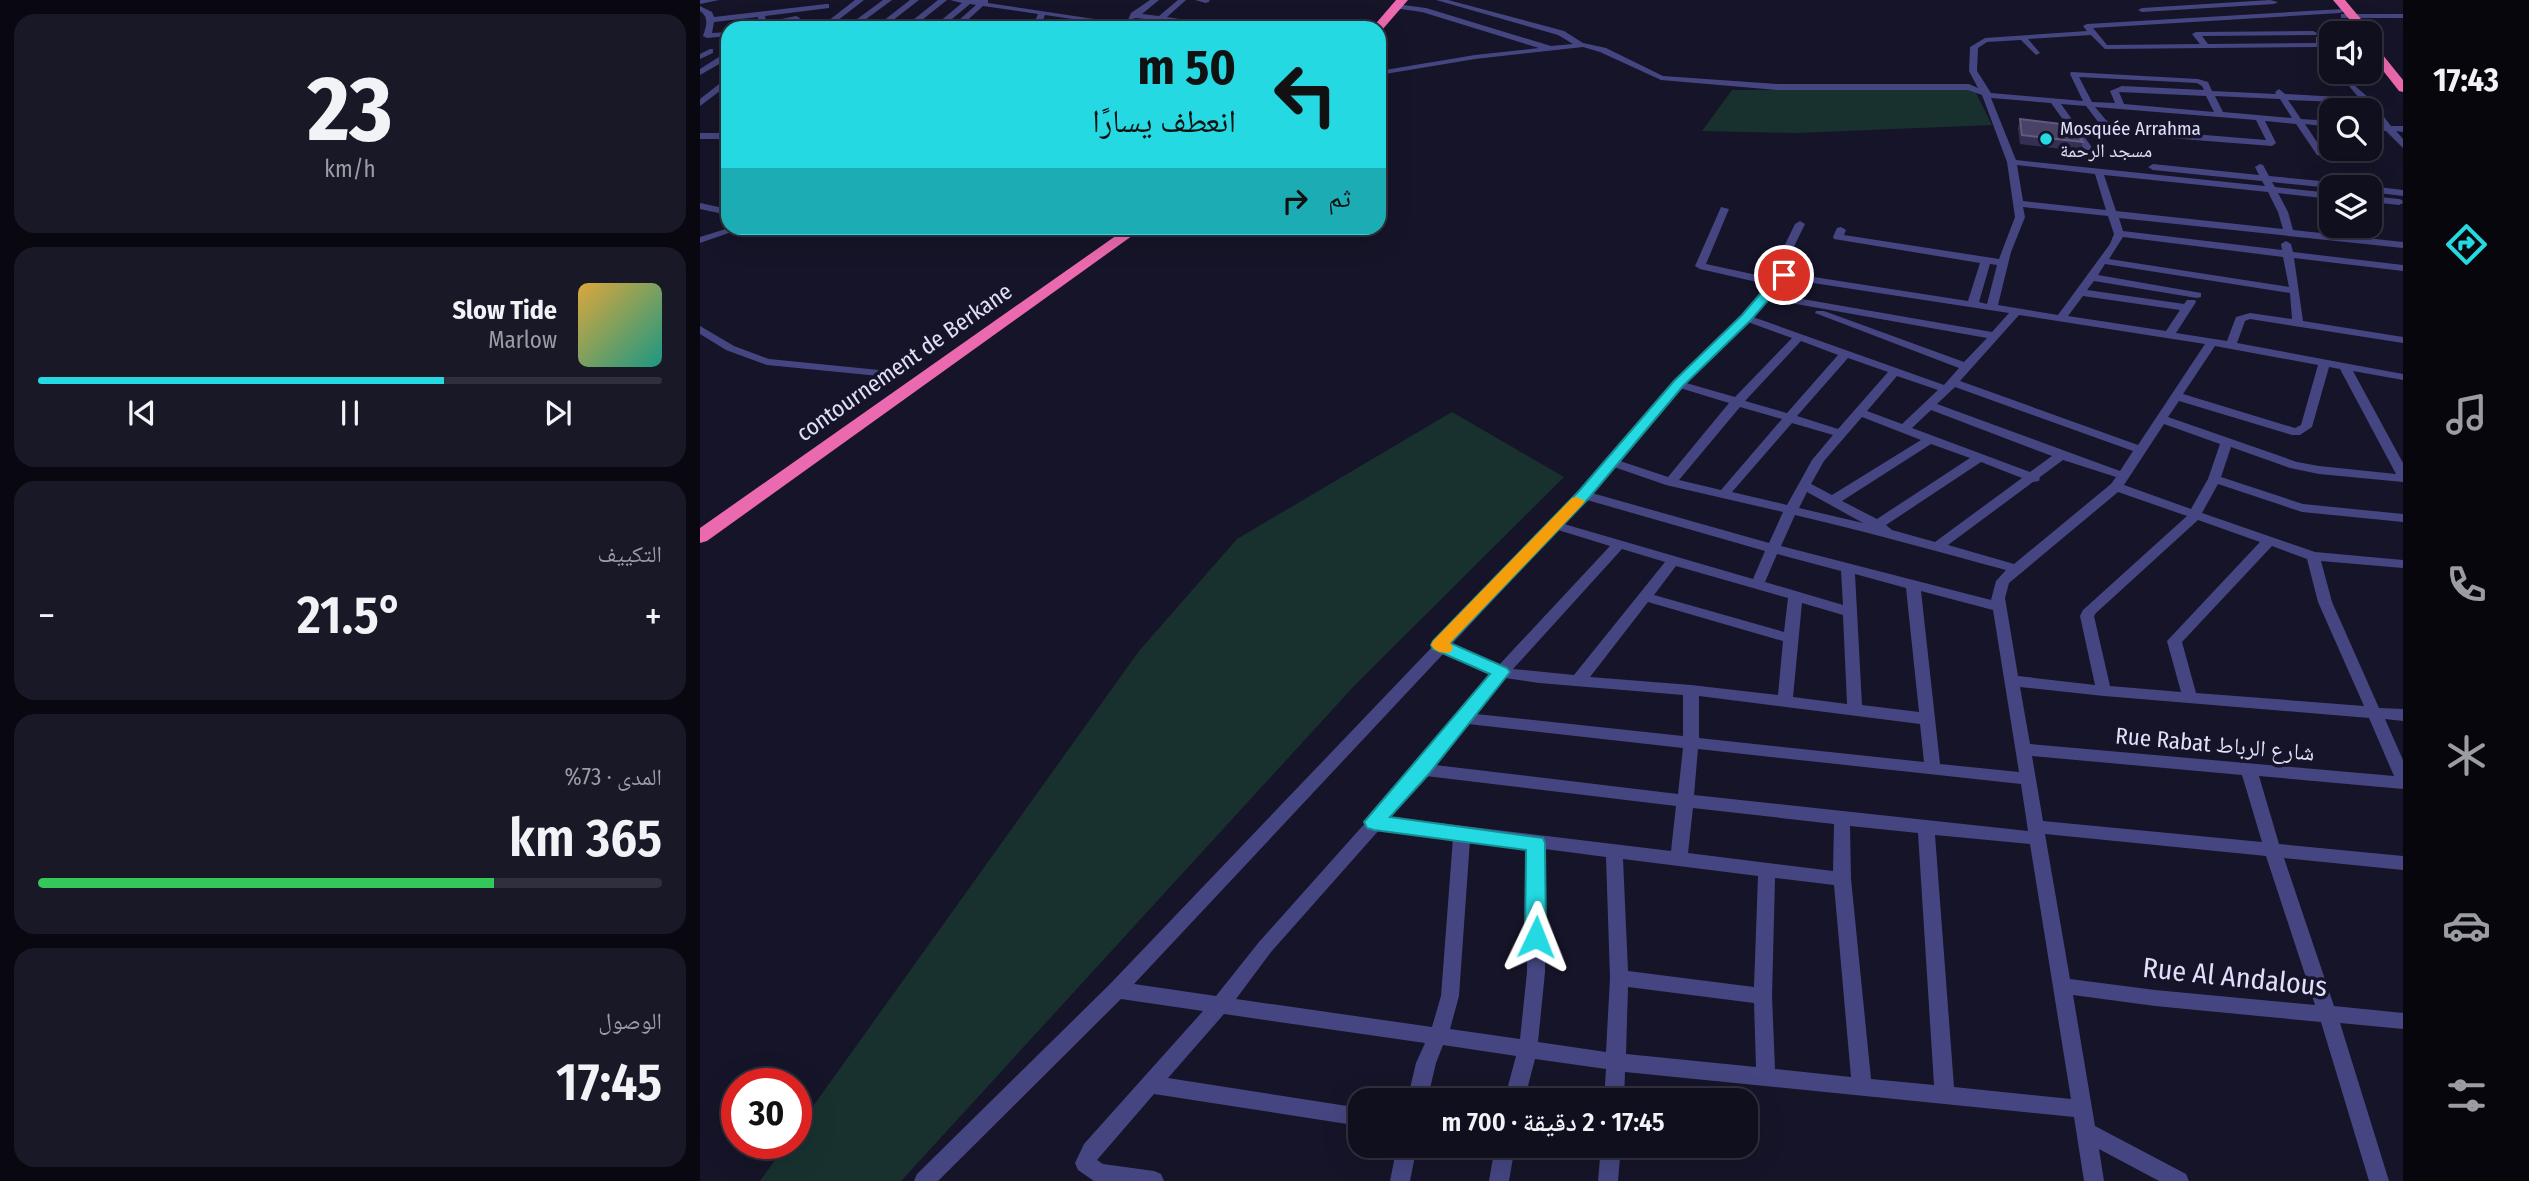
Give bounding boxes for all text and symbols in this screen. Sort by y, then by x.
map controls [2319,21,2382,238]
button: sound [2319,21,2382,84]
text: 50 m [1138,38,1236,97]
icon: left [1260,49,1351,140]
text: 23 [307,55,393,164]
text: 17:43 [2433,61,2499,99]
button: search [2319,98,2382,161]
text: انعطف يسارًا [1092,102,1236,140]
place label: Mosquée Arrahma مسجد الرحمة [2060,117,2201,162]
marker: Mosquée Arrahma مسجد الرحمة [2038,131,2054,147]
text: km/h [324,155,376,183]
button: layers [2319,175,2382,238]
icon: right [1276,182,1314,220]
text: ثم [1328,183,1351,214]
icon: directions [2442,220,2491,269]
pin [1754,245,1814,305]
icon: arrive [1765,256,1803,294]
street label: contournement de Berkane [791,277,1017,447]
text: Slow Tide [453,295,557,326]
text: Marlow [488,326,557,354]
icon: music [2442,390,2491,439]
icon: previous [123,394,161,432]
icon: pause [331,394,369,432]
icon: next [539,394,577,432]
text: التكييف [597,540,662,568]
icon: phone [2442,560,2491,609]
text: 21.5° [297,584,403,647]
text: − [38,593,55,639]
text: + [645,593,662,639]
street label: Rue Rabat شارع الرباط [2114,721,2316,768]
icon: climate [2442,731,2491,780]
text: المدى · 73% [565,763,662,791]
text: 365 km [509,807,662,870]
position arrow [1499,900,1573,974]
icon: car [2442,901,2491,950]
street label: Rue Al Andalous [2141,951,2329,1003]
text: الوصول [598,1007,662,1035]
text: 17:45 [556,1051,662,1114]
speed limit sign: 30 [721,1068,812,1159]
icon: filters [2442,1071,2491,1120]
text: 17:45 · 2 دقيقة · 700 m [1442,1107,1664,1138]

